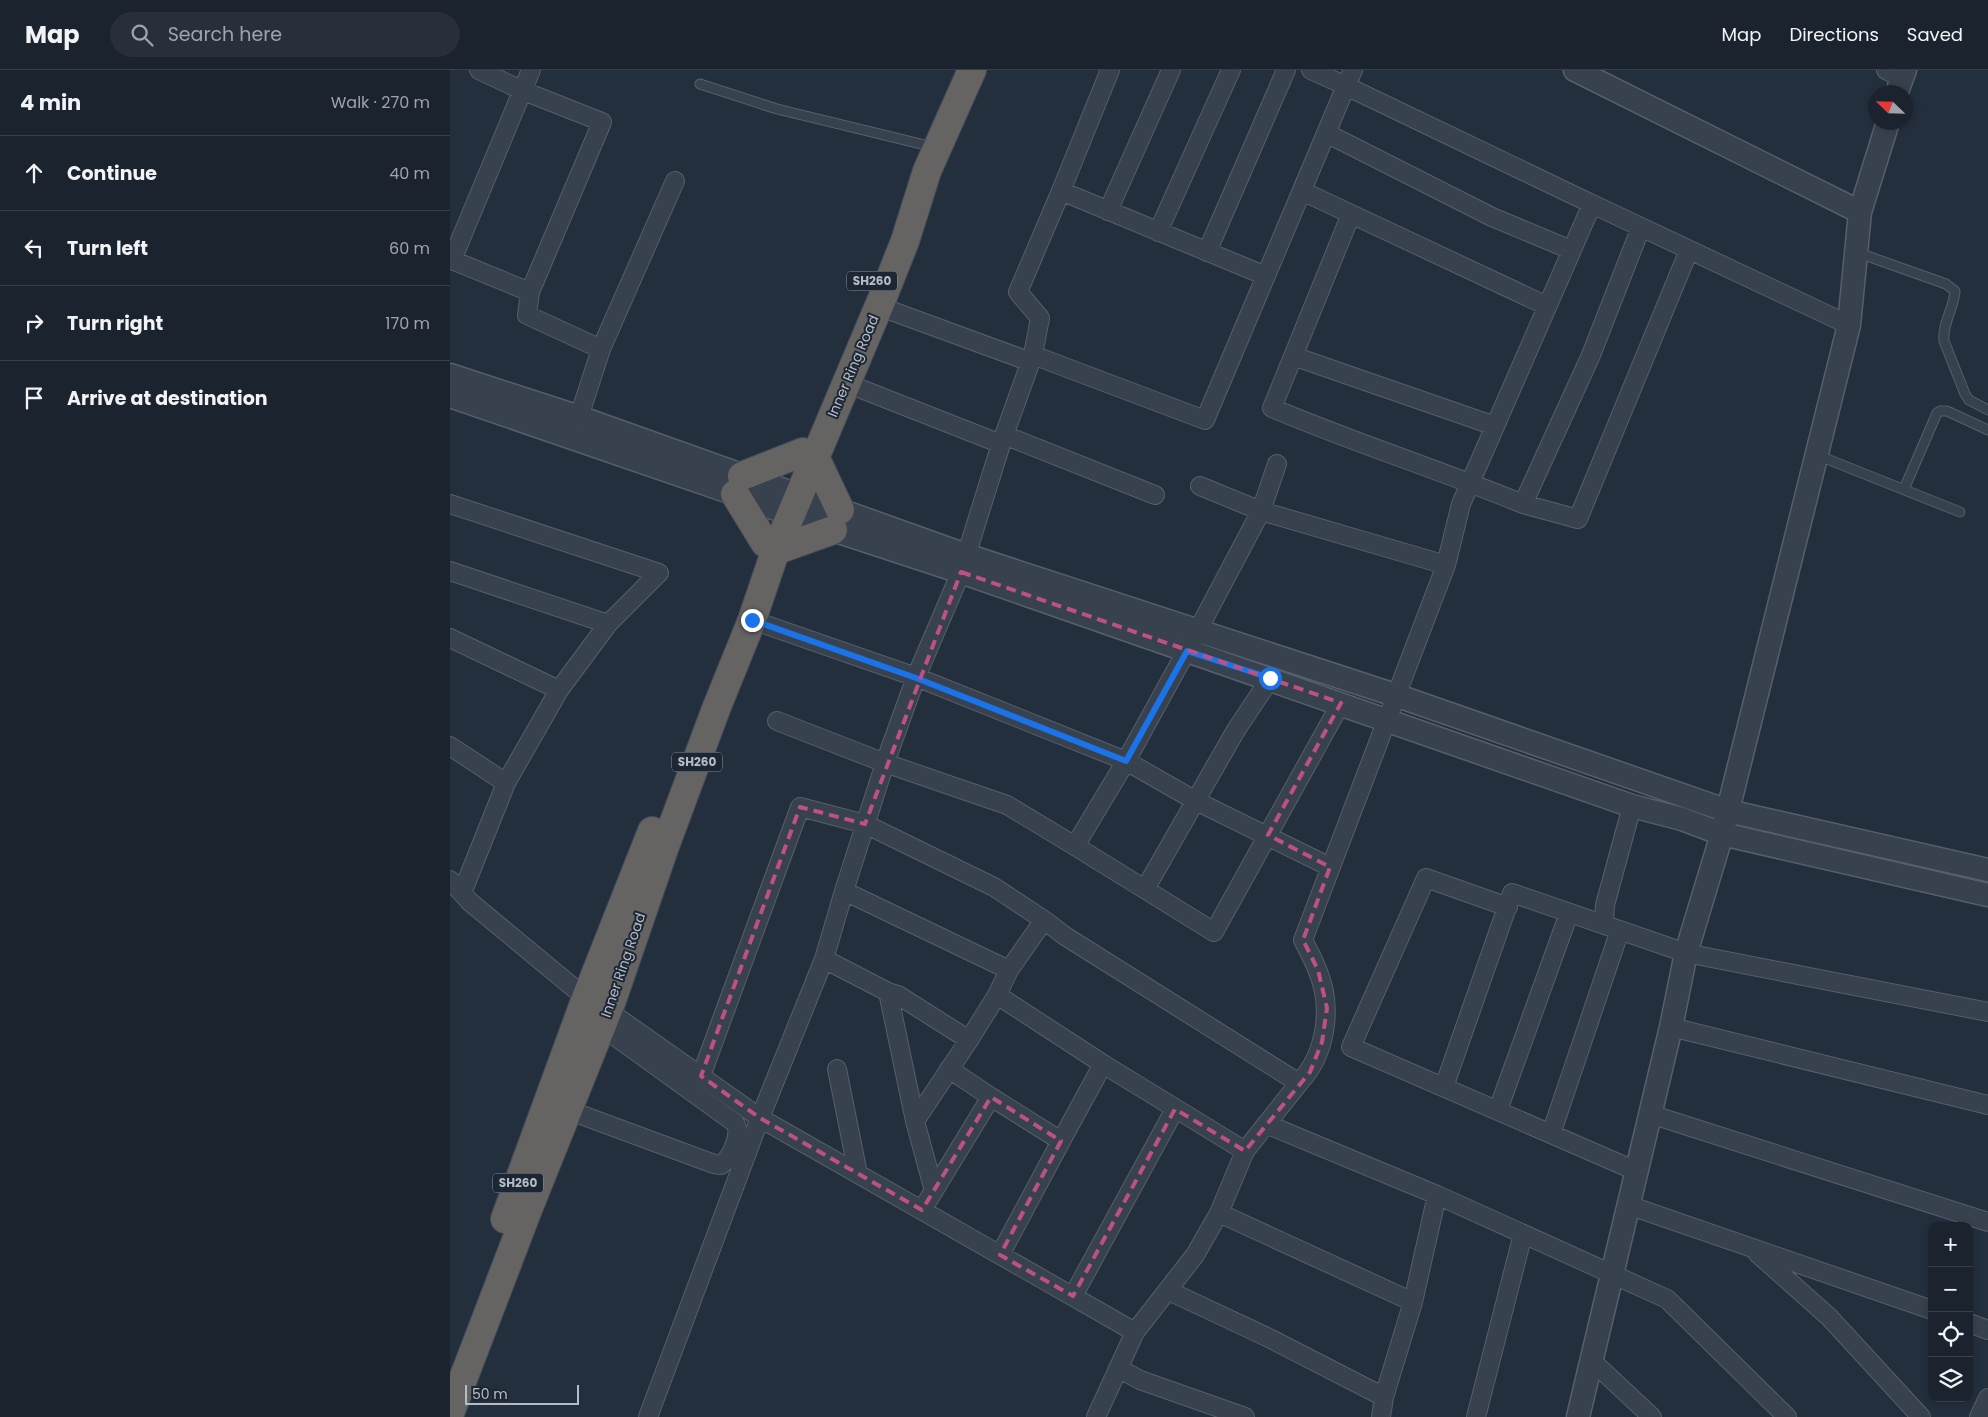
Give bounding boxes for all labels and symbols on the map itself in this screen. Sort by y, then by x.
north arrow [1868,85,1913,130]
road number: SH260 [847,272,897,290]
street label: Inner Ring Road [822,312,884,420]
route end [741,609,764,632]
route start [1259,667,1282,690]
road number: SH260 [672,752,722,772]
street label: Inner Ring Road [596,910,650,1020]
road number: SH260 [493,1174,543,1192]
scale bar [465,1382,579,1405]

